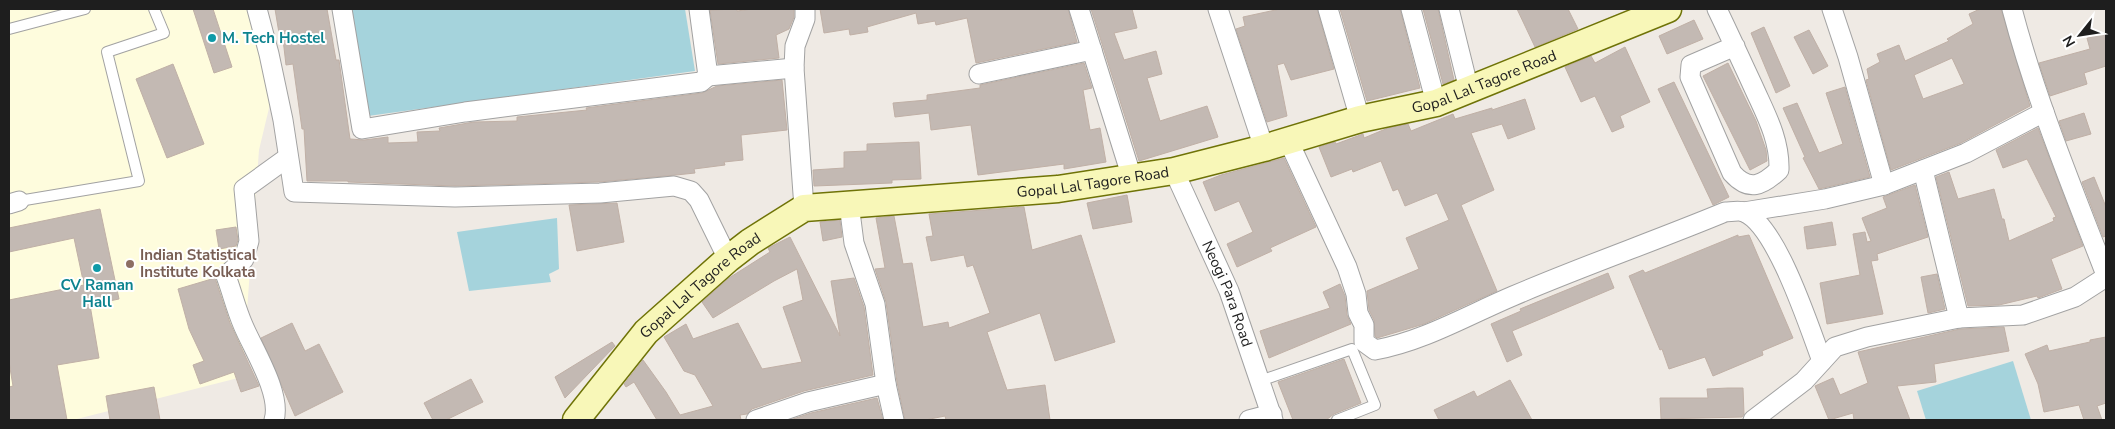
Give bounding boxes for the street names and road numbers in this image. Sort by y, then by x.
street label: Gopal Lal Tagore Road [1410,45,1559,118]
street label: Gopal Lal Tagore Road [1016,162,1171,202]
street label: Gopal Lal Tagore Road [635,228,764,343]
street label: Neogi Para Road [1197,237,1257,349]

